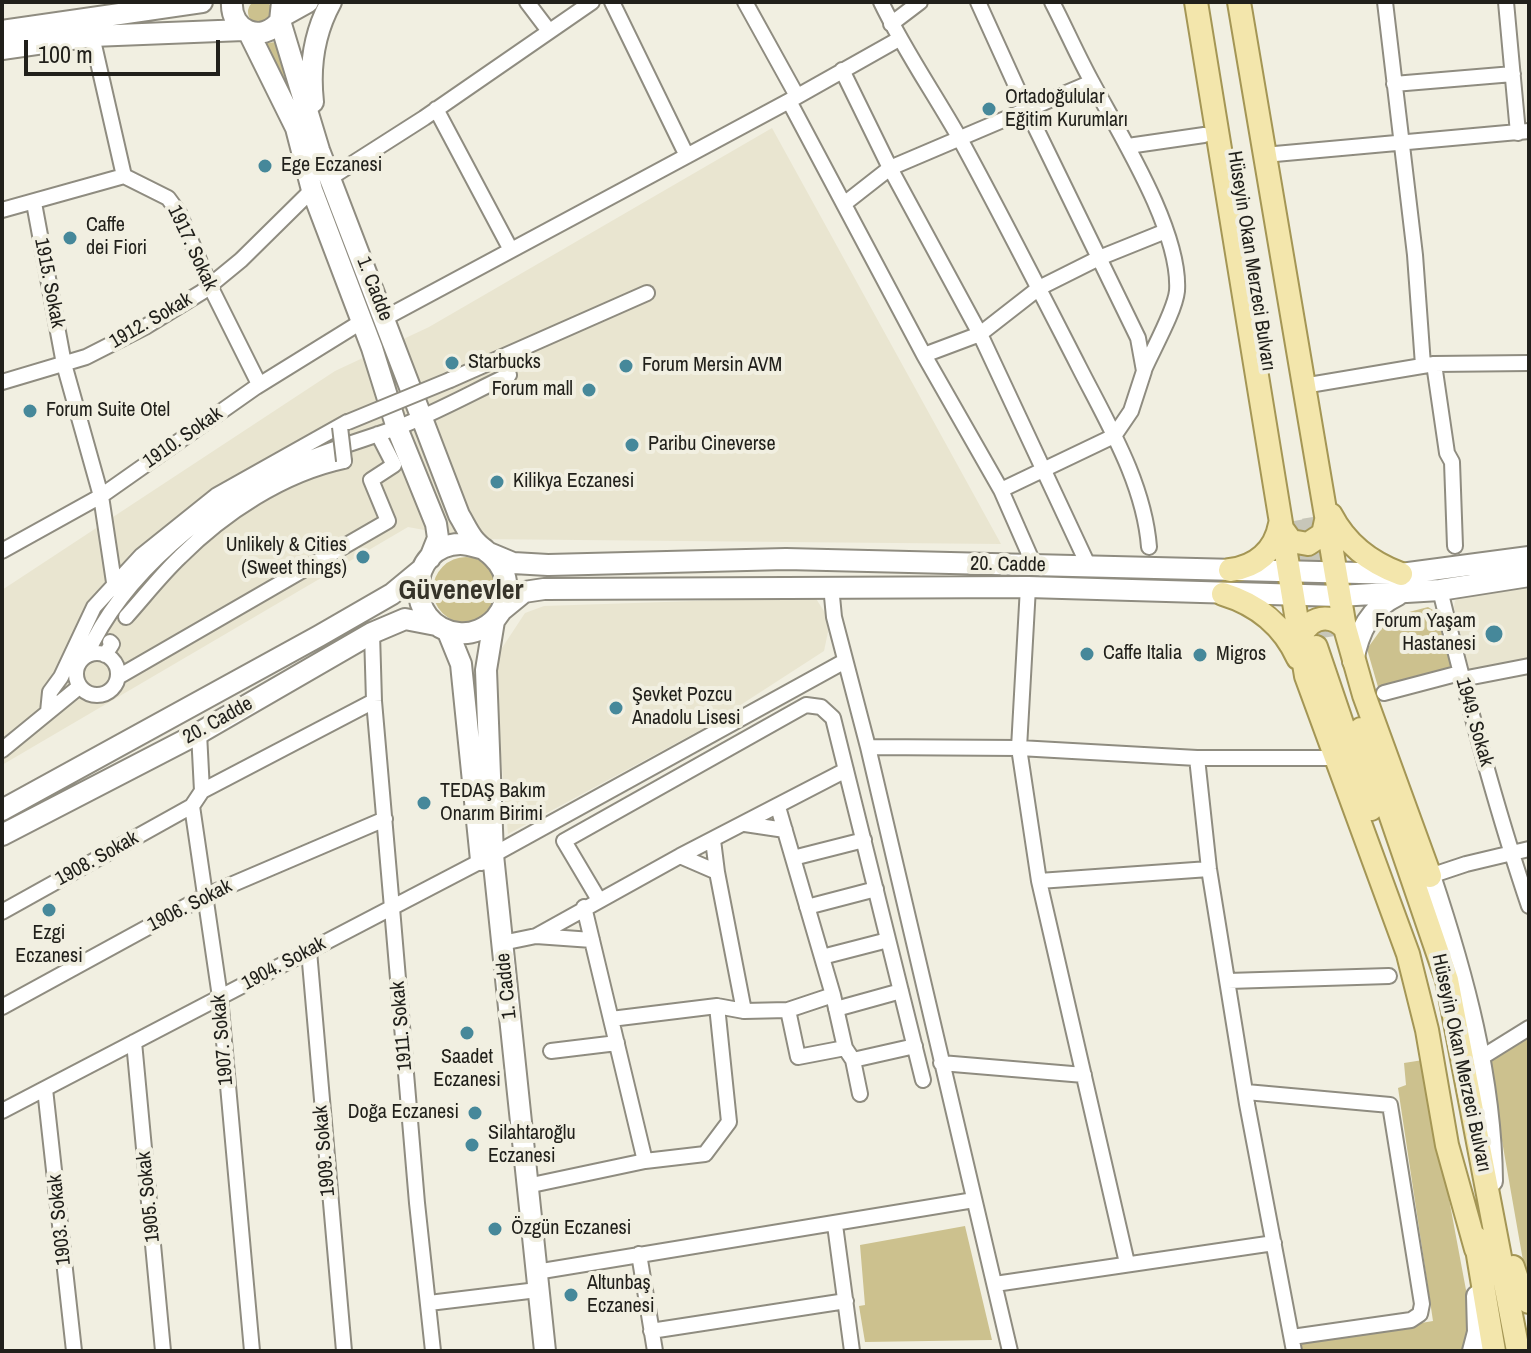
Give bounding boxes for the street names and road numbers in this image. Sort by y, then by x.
street label: Hüseyin Okan Merzeci Bulvarı [1222,149,1280,373]
street label: 1917. Sokak [162,202,222,294]
street label: 1915. Sokak [29,236,69,330]
street label: 1. Cadde [351,254,397,324]
street label: 1912. Sokak [106,288,196,354]
street label: 1910. Sokak [139,402,227,474]
street label: 20. Cadde [970,552,1046,578]
street label: 1949. Sokak [1450,675,1498,769]
street label: 20. Cadde [179,692,257,750]
street label: 1908. Sokak [51,826,143,892]
street label: 1906. Sokak [144,875,236,937]
street label: 1904. Sokak [238,932,330,996]
street label: 1. Cadde [492,952,522,1020]
street label: Hüseyin Okan Merzeci Bulvarı [1426,952,1496,1174]
street label: 1911. Sokak [386,980,418,1072]
street label: 1907. Sokak [207,994,239,1086]
street label: 1909. Sokak [309,1105,341,1197]
street label: 1905. Sokak [132,1150,166,1244]
street label: 1903. Sokak [43,1173,77,1267]

